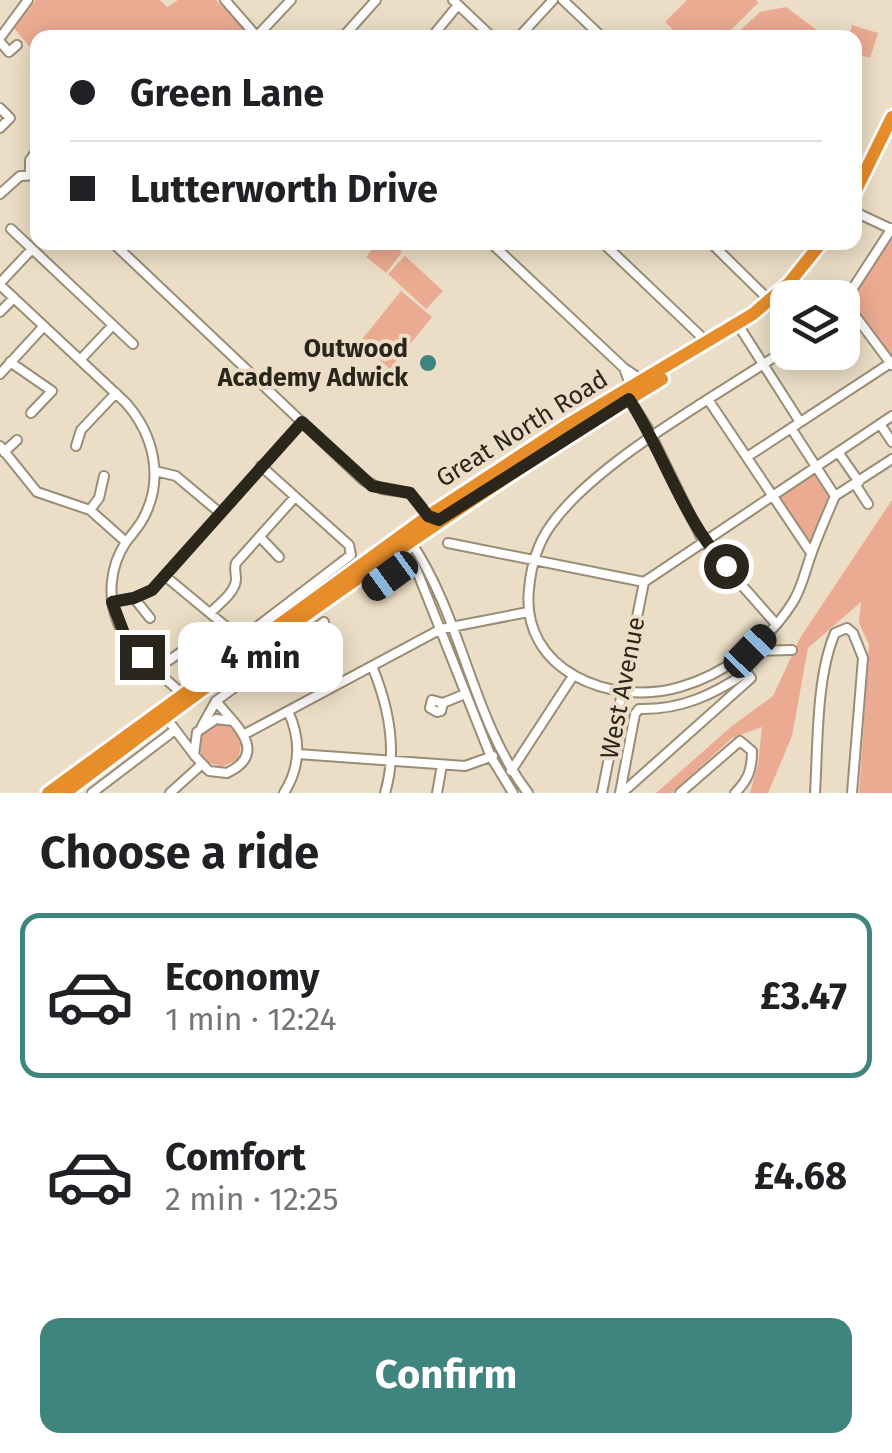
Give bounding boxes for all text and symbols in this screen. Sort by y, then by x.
text: Green Lane [130,70,324,116]
text: Lutterworth Drive [130,166,438,212]
map controls [770,280,860,370]
button: layers [770,280,860,370]
place label: Outwood Academy Adwick [217,334,409,393]
marker: Outwood Academy Adwick [417,352,439,374]
street label: Great North Road [431,364,613,494]
route start [704,544,749,589]
car [357,546,423,606]
street label: West Avenue [595,614,651,762]
car [718,619,782,683]
callout: 4 min [177,622,342,692]
route end [120,635,165,680]
text: 4 min [220,638,301,676]
text: Choose a ride [40,826,319,880]
icon: car [45,951,135,1041]
text: Economy [165,954,320,1000]
text: £3.47 [760,973,847,1019]
text: 1 min · 12:24 [165,1000,337,1038]
icon: car [45,1131,135,1221]
text: Comfort [165,1134,306,1180]
text: £4.68 [754,1153,847,1199]
text: 2 min · 12:25 [165,1180,338,1218]
button: Confirm [40,1318,852,1433]

